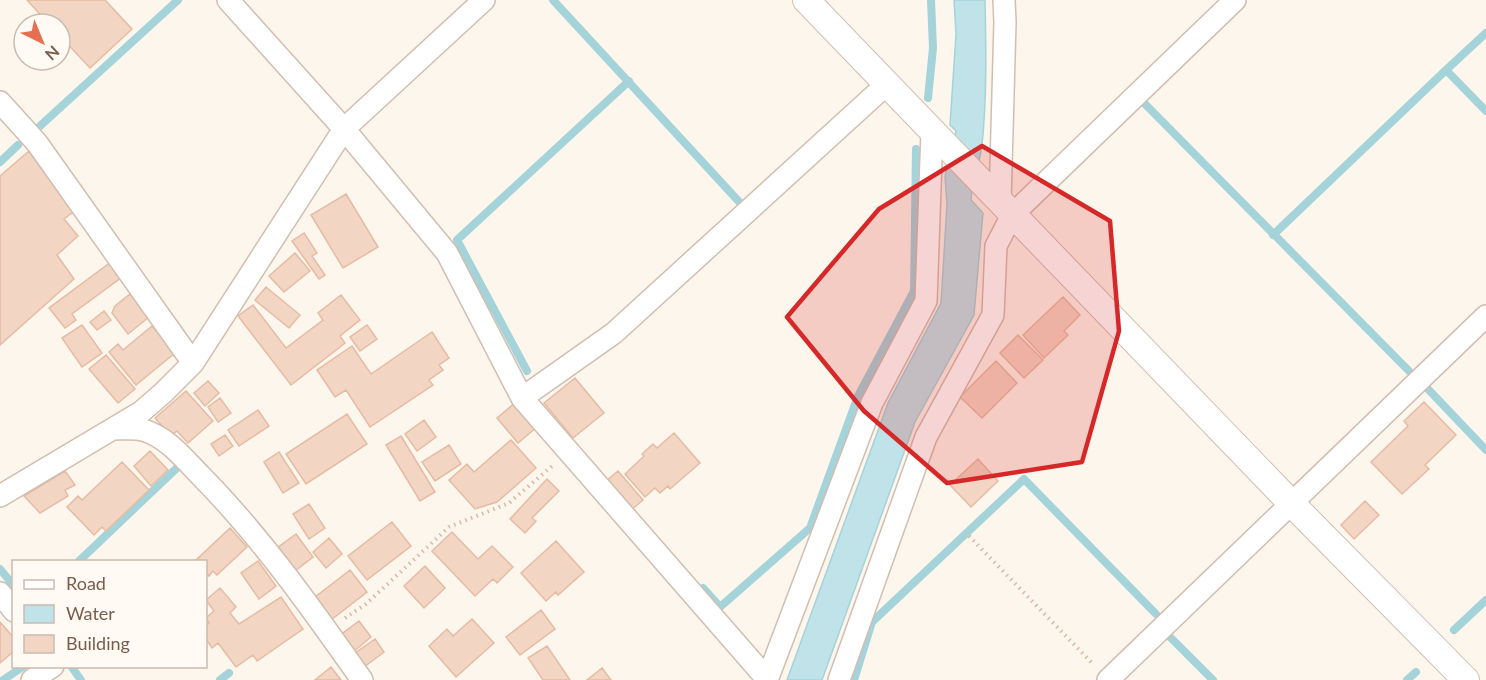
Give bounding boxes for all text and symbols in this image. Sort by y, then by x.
north arrow [12,12,72,72]
text: N [42,42,64,64]
legend [12,560,207,668]
text: Road [66,572,106,594]
text: Water [66,602,115,624]
text: Building [66,632,130,654]

